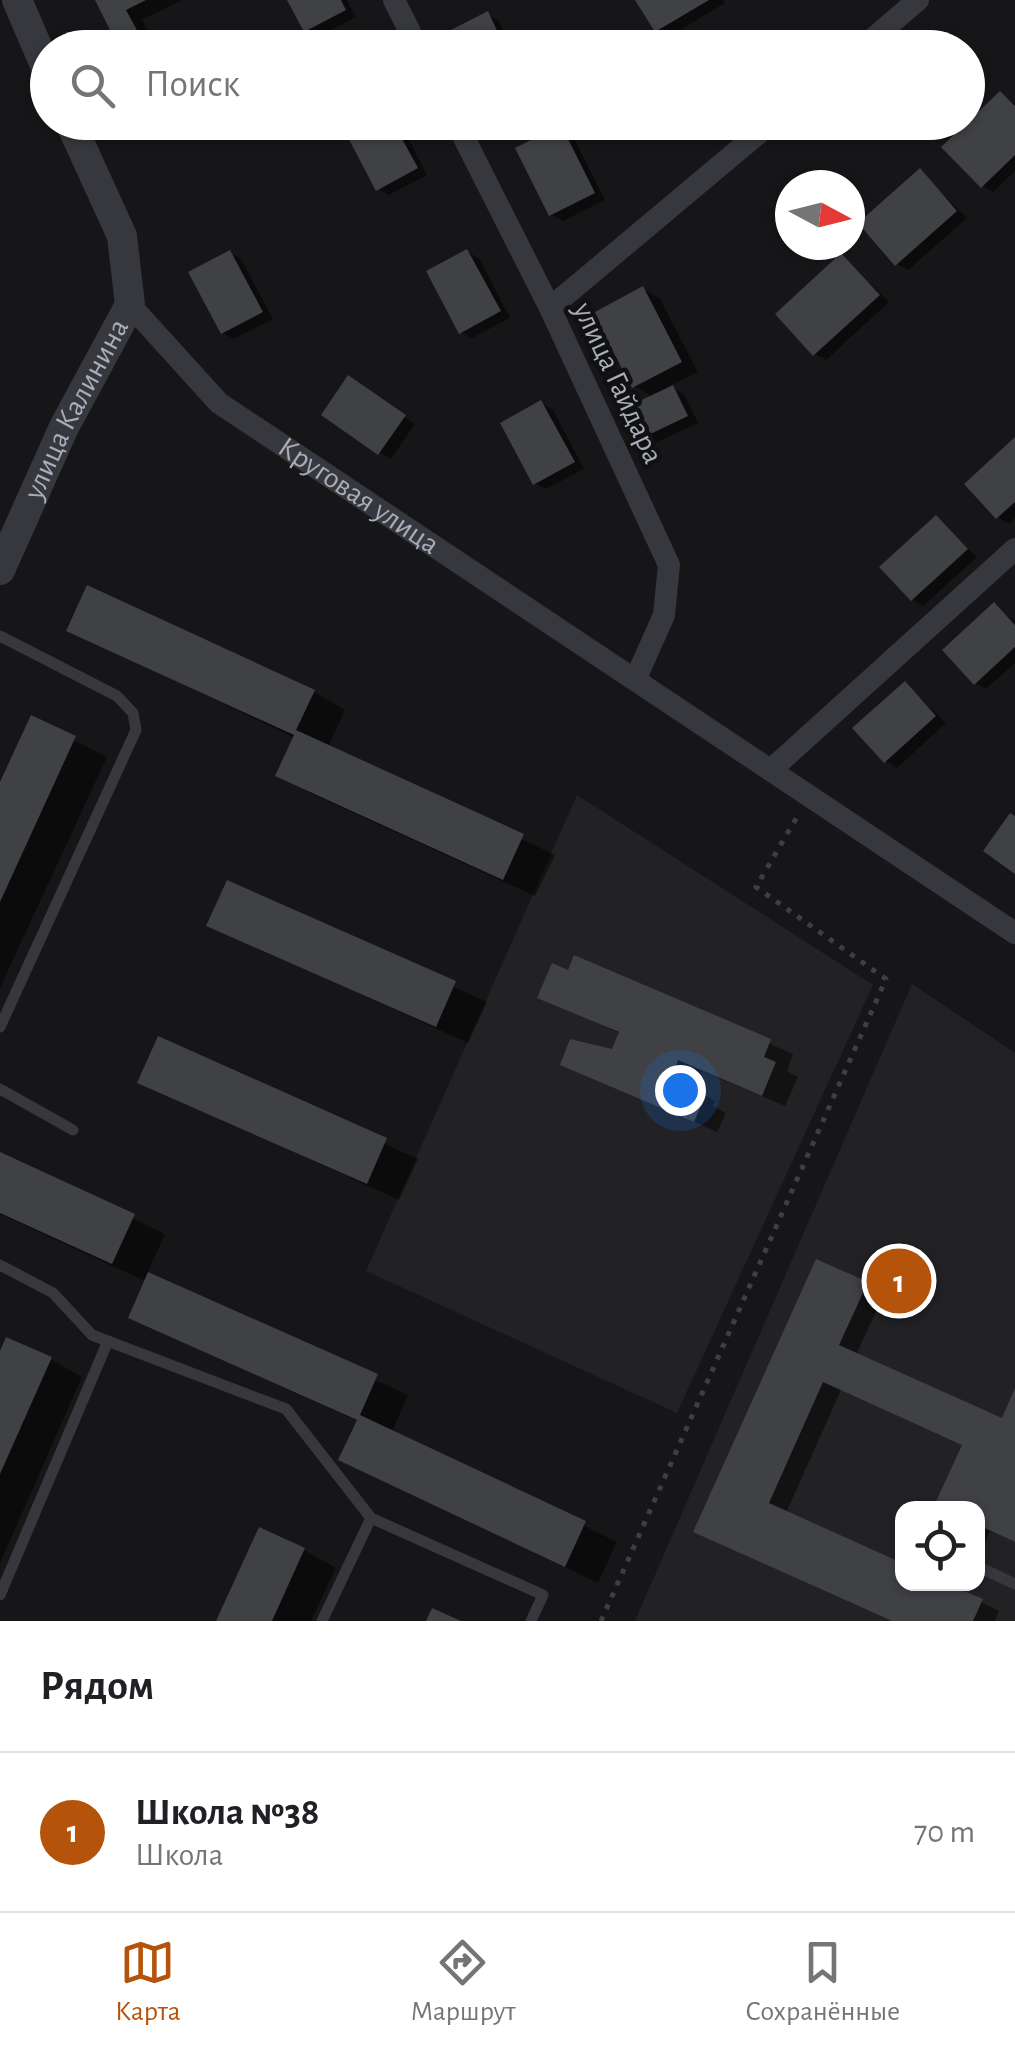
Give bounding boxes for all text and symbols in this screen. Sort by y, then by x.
search box [30,30,985,140]
icon: search [65,58,120,113]
text: Поиск [145,66,240,104]
north arrow [775,170,865,260]
street label: улица Гайдара [567,297,668,468]
street label: улица Калинина [18,314,134,505]
street label: Круговая улица [273,432,444,560]
your location [655,1065,706,1116]
pin: 1 [866,1244,932,1318]
map controls [895,1501,985,1591]
button: locate [895,1501,985,1591]
text: Рядом [40,1665,154,1707]
text: Школа №38 [135,1794,320,1832]
text: 1 [67,1816,78,1848]
text: 70 m [914,1816,975,1848]
text: Школа [135,1839,223,1871]
tab: Карта [115,1935,181,2029]
tab: Маршрут [410,1935,516,2029]
tab: Сохранённые [745,1935,900,2029]

